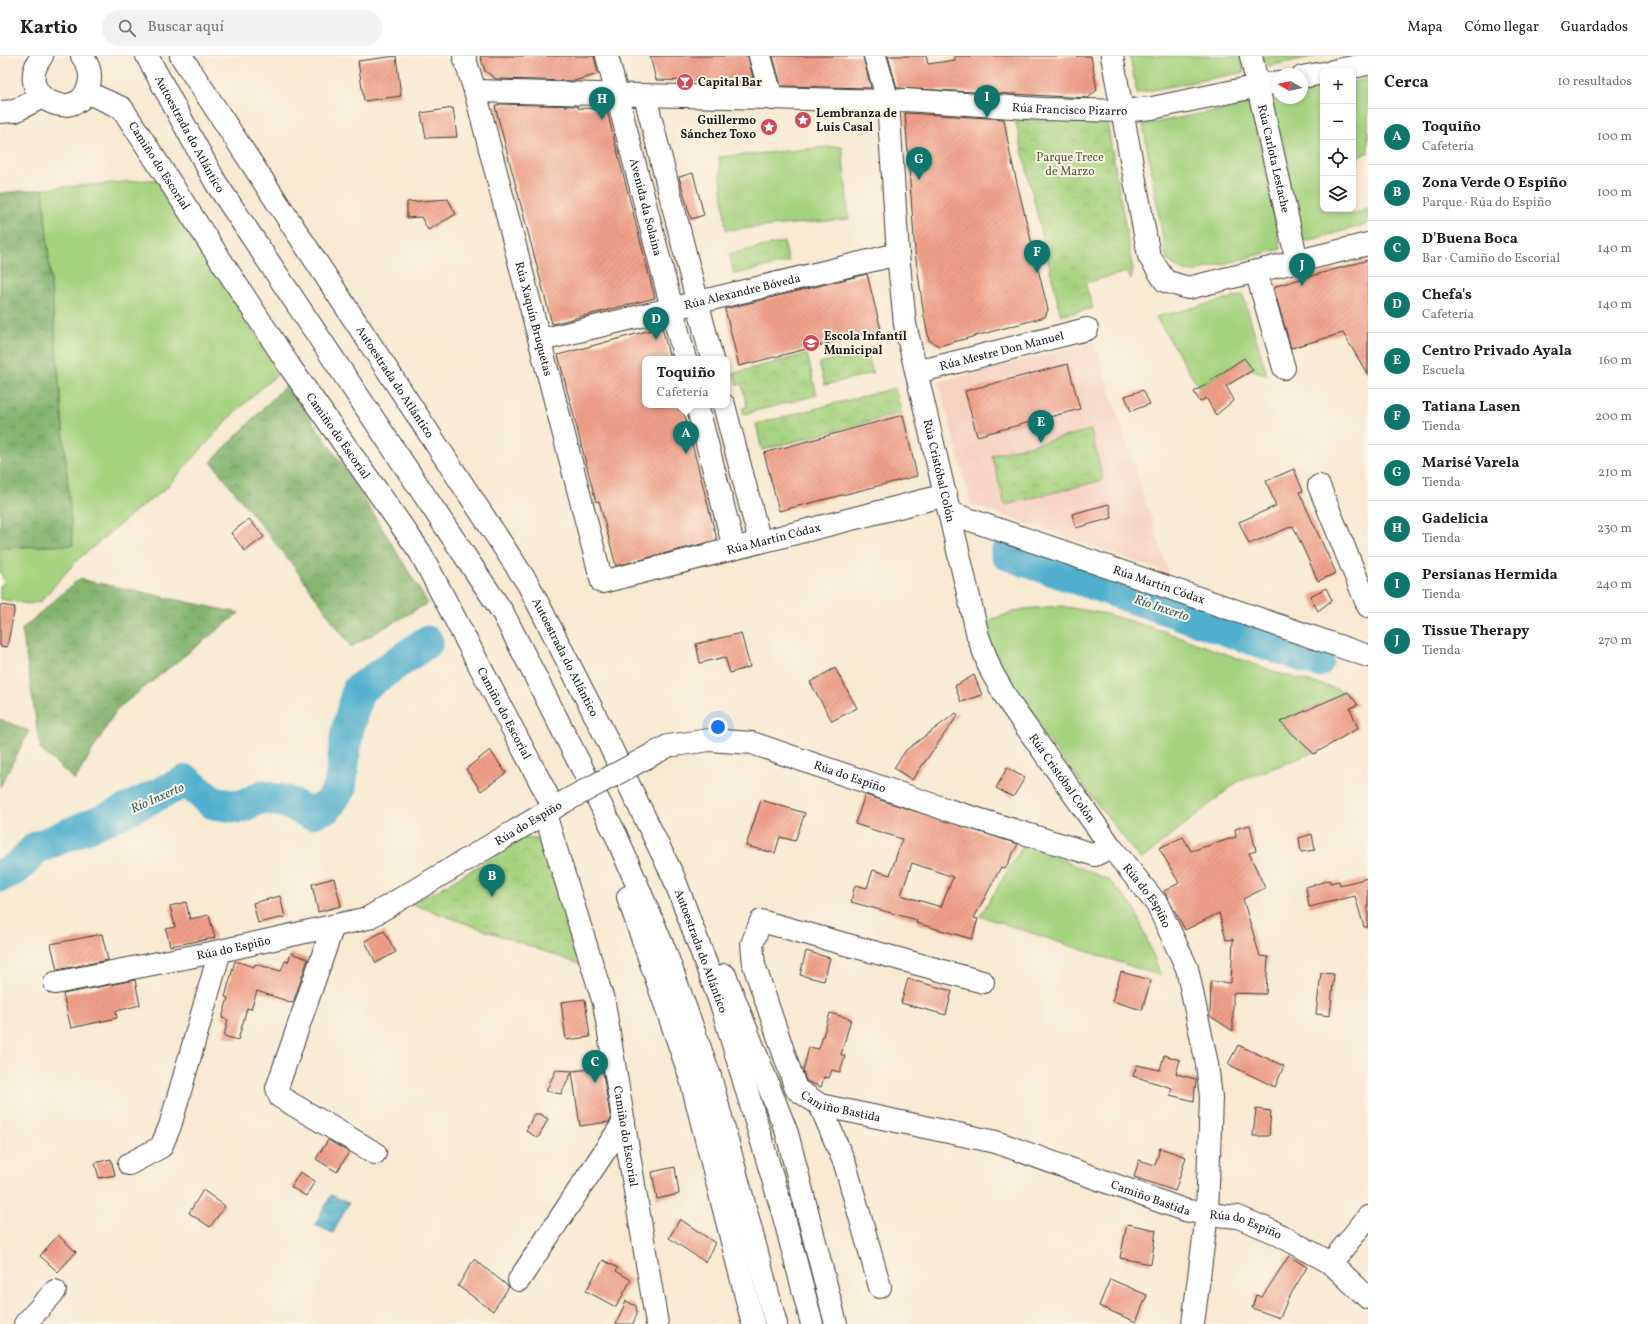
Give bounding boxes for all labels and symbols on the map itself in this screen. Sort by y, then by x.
north arrow [1272,68,1308,104]
bar icon: Capital Bar [675,72,695,92]
street label: Autoestrada do Atlántico [150,73,227,196]
place label: Capital Bar [698,75,762,91]
pin: I [974,85,1000,118]
pin: H [589,87,615,120]
street label: Rúa Francisco Pizarro [1011,100,1128,120]
street label: Rúa Carlota Lestache [1253,103,1293,215]
place label: Lembranza de Luis Casal [816,106,897,136]
place icon: Lembranza de Luis Casal [793,110,813,130]
place label: Guillermo Sánchez Toxo [681,113,756,143]
place icon: Guillermo Sánchez Toxo [759,117,779,137]
street label: Camiño do Escorial [124,119,193,214]
pin: G [906,147,932,180]
park label: Parque Trece de Marzo [1036,150,1104,180]
street label: Avenida da Solaina [625,157,665,258]
pin: F [1024,240,1050,273]
pin: J [1289,253,1315,286]
street label: Rúa Xaquín Bruquetas [510,260,555,378]
street label: Rúa Alexandre Bóveda [683,271,802,314]
pin: D [643,307,669,340]
street label: Autoestrada do Atlántico [352,323,437,442]
street label: Rúa Mestre Don Manuel [938,328,1066,375]
place label: Escola Infantil Municipal [824,329,907,359]
school or university icon: Escola Infantil Municipal [801,333,821,353]
street label: Camiño do Escorial [302,390,374,483]
pin: E [1028,410,1054,443]
street label: Rúa Cristóbal Colón [919,418,958,524]
pin: A [673,421,699,454]
street label: Rúa Martín Códax [725,520,823,559]
street label: Rúa Martín Códax [1111,562,1207,609]
water label: Río Inxerto [1132,591,1191,627]
street label: Autoestrada do Atlántico [528,596,602,720]
street label: Camiño do Escorial [473,665,534,763]
your location [708,717,728,737]
street label: Rúa Cristóbal Colón [1025,731,1098,826]
street label: Rúa do Espiño [811,758,888,797]
water label: Río Inxerto [128,779,187,819]
street label: Rúa do Espiño [492,798,565,850]
street label: Rúa do Espiño [1118,861,1174,931]
pin: B [479,864,505,897]
street label: Autoestrada do Atlántico [670,887,730,1015]
street label: Rúa do Espiño [195,933,272,964]
pin: C [582,1050,608,1083]
street label: Camiño do Escorial [609,1085,641,1188]
street label: Camiño Bastida [797,1087,882,1127]
street label: Camiño Bastida [1108,1177,1191,1220]
street label: Rúa do Espiño [1209,1207,1284,1244]

